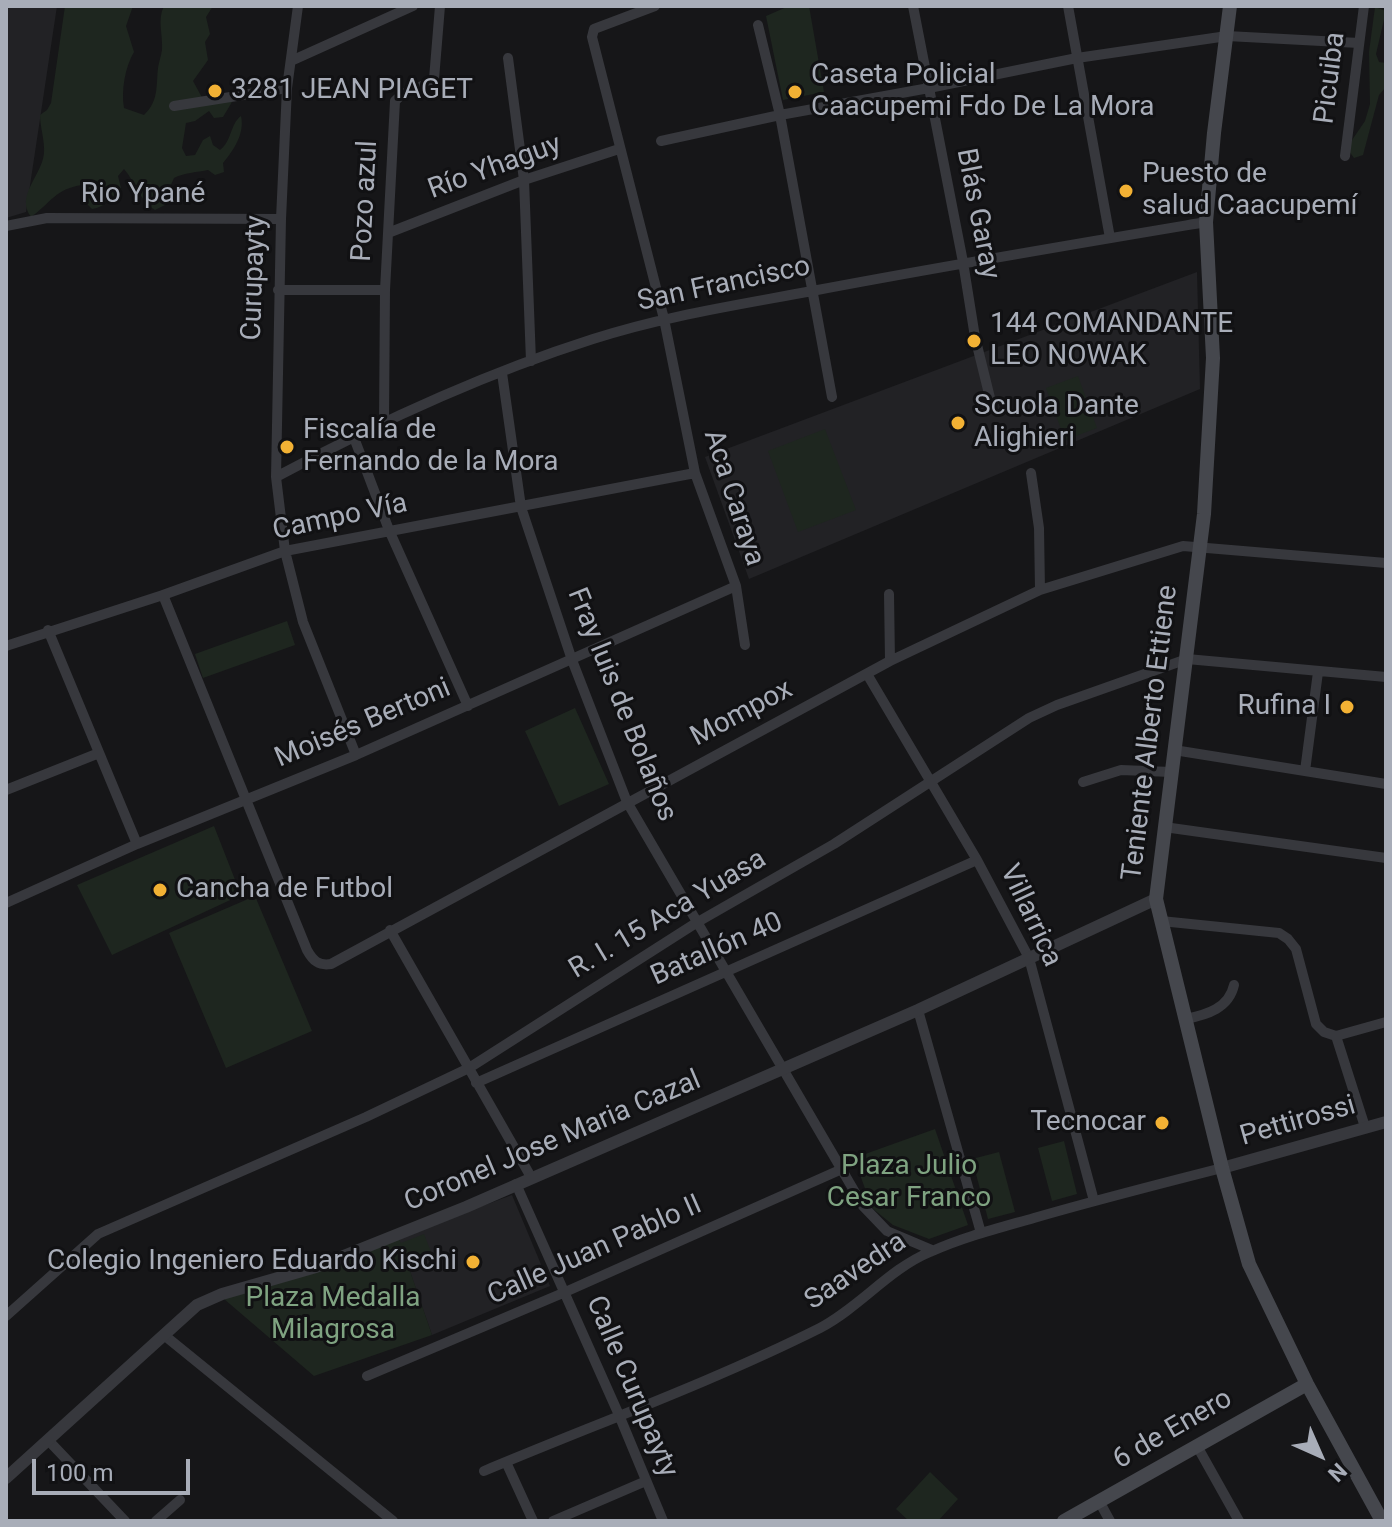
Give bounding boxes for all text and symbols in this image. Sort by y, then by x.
street label: Picuiba [1309,30,1353,126]
place label: Caseta Policial Caacupemi Fdo De La Mora [811,59,1155,125]
place label: 3281 JEAN PIAGET [231,74,473,108]
marker: 3281 JEAN PIAGET [206,82,224,100]
marker: Caseta Policial Caacupemi Fdo De La Mora [786,83,804,101]
street label: Río Yhaguy [424,128,566,208]
street label: Pozo azul [346,140,386,262]
street label: Blás Garay [948,146,1006,282]
place label: Puesto de salud Caacupemí [1142,158,1357,224]
street label: Rio Ypané [81,178,205,212]
marker: Puesto de salud Caacupemí [1117,182,1135,200]
street label: Curupayty [236,215,274,341]
street label: San Francisco [635,250,813,320]
place label: 144 COMANDANTE LEO NOWAK [990,308,1233,374]
marker: 144 COMANDANTE LEO NOWAK [965,332,983,350]
place label: Scuola Dante Alighieri [974,390,1139,456]
place label: Fiscalía de Fernando de la Mora [303,414,559,480]
marker: Scuola Dante Alighieri [949,414,967,432]
street label: Aca Caraya [695,426,771,570]
marker: Fiscalía de Fernando de la Mora [278,438,296,456]
street label: Campo Vía [270,487,410,549]
street label: Fray luis de Bolaños [559,583,683,827]
street label: Teniente Alberto Ettiene [1116,583,1186,883]
street label: Moisés Bertoni [270,672,456,776]
street label: Mompox [685,673,799,755]
place label: Rufina I [1238,690,1331,724]
marker: Rufina I [1338,698,1356,716]
street label: R. I. 15 Aca Yuasa [563,843,773,987]
street label: Villarrica [992,859,1068,973]
place label: Cancha de Futbol [176,873,393,907]
marker: Cancha de Futbol [151,881,169,899]
street label: Batallón 40 [646,906,788,994]
street label: Coronel Jose Maria Cazal [400,1064,706,1220]
street label: Pettirossi [1236,1090,1360,1154]
place label: Tecnocar [1030,1106,1146,1140]
marker: Tecnocar [1153,1114,1171,1132]
park label: Plaza Julio Cesar Franco [827,1150,991,1216]
street label: Calle Juan Pablo II [483,1189,707,1313]
street label: Saavedra [799,1226,913,1318]
place label: Colegio Ingeniero Eduardo Kischi [47,1245,457,1279]
marker: Colegio Ingeniero Eduardo Kischi [464,1253,482,1271]
park label: Plaza Medalla Milagrosa [246,1282,420,1348]
street label: Calle Curupayty [578,1291,684,1483]
street label: 6 de Enero [1108,1383,1238,1477]
north arrow [1280,1415,1360,1495]
scale bar [36,1443,194,1493]
text: N [1323,1458,1352,1487]
text: 100 m [46,1459,113,1487]

